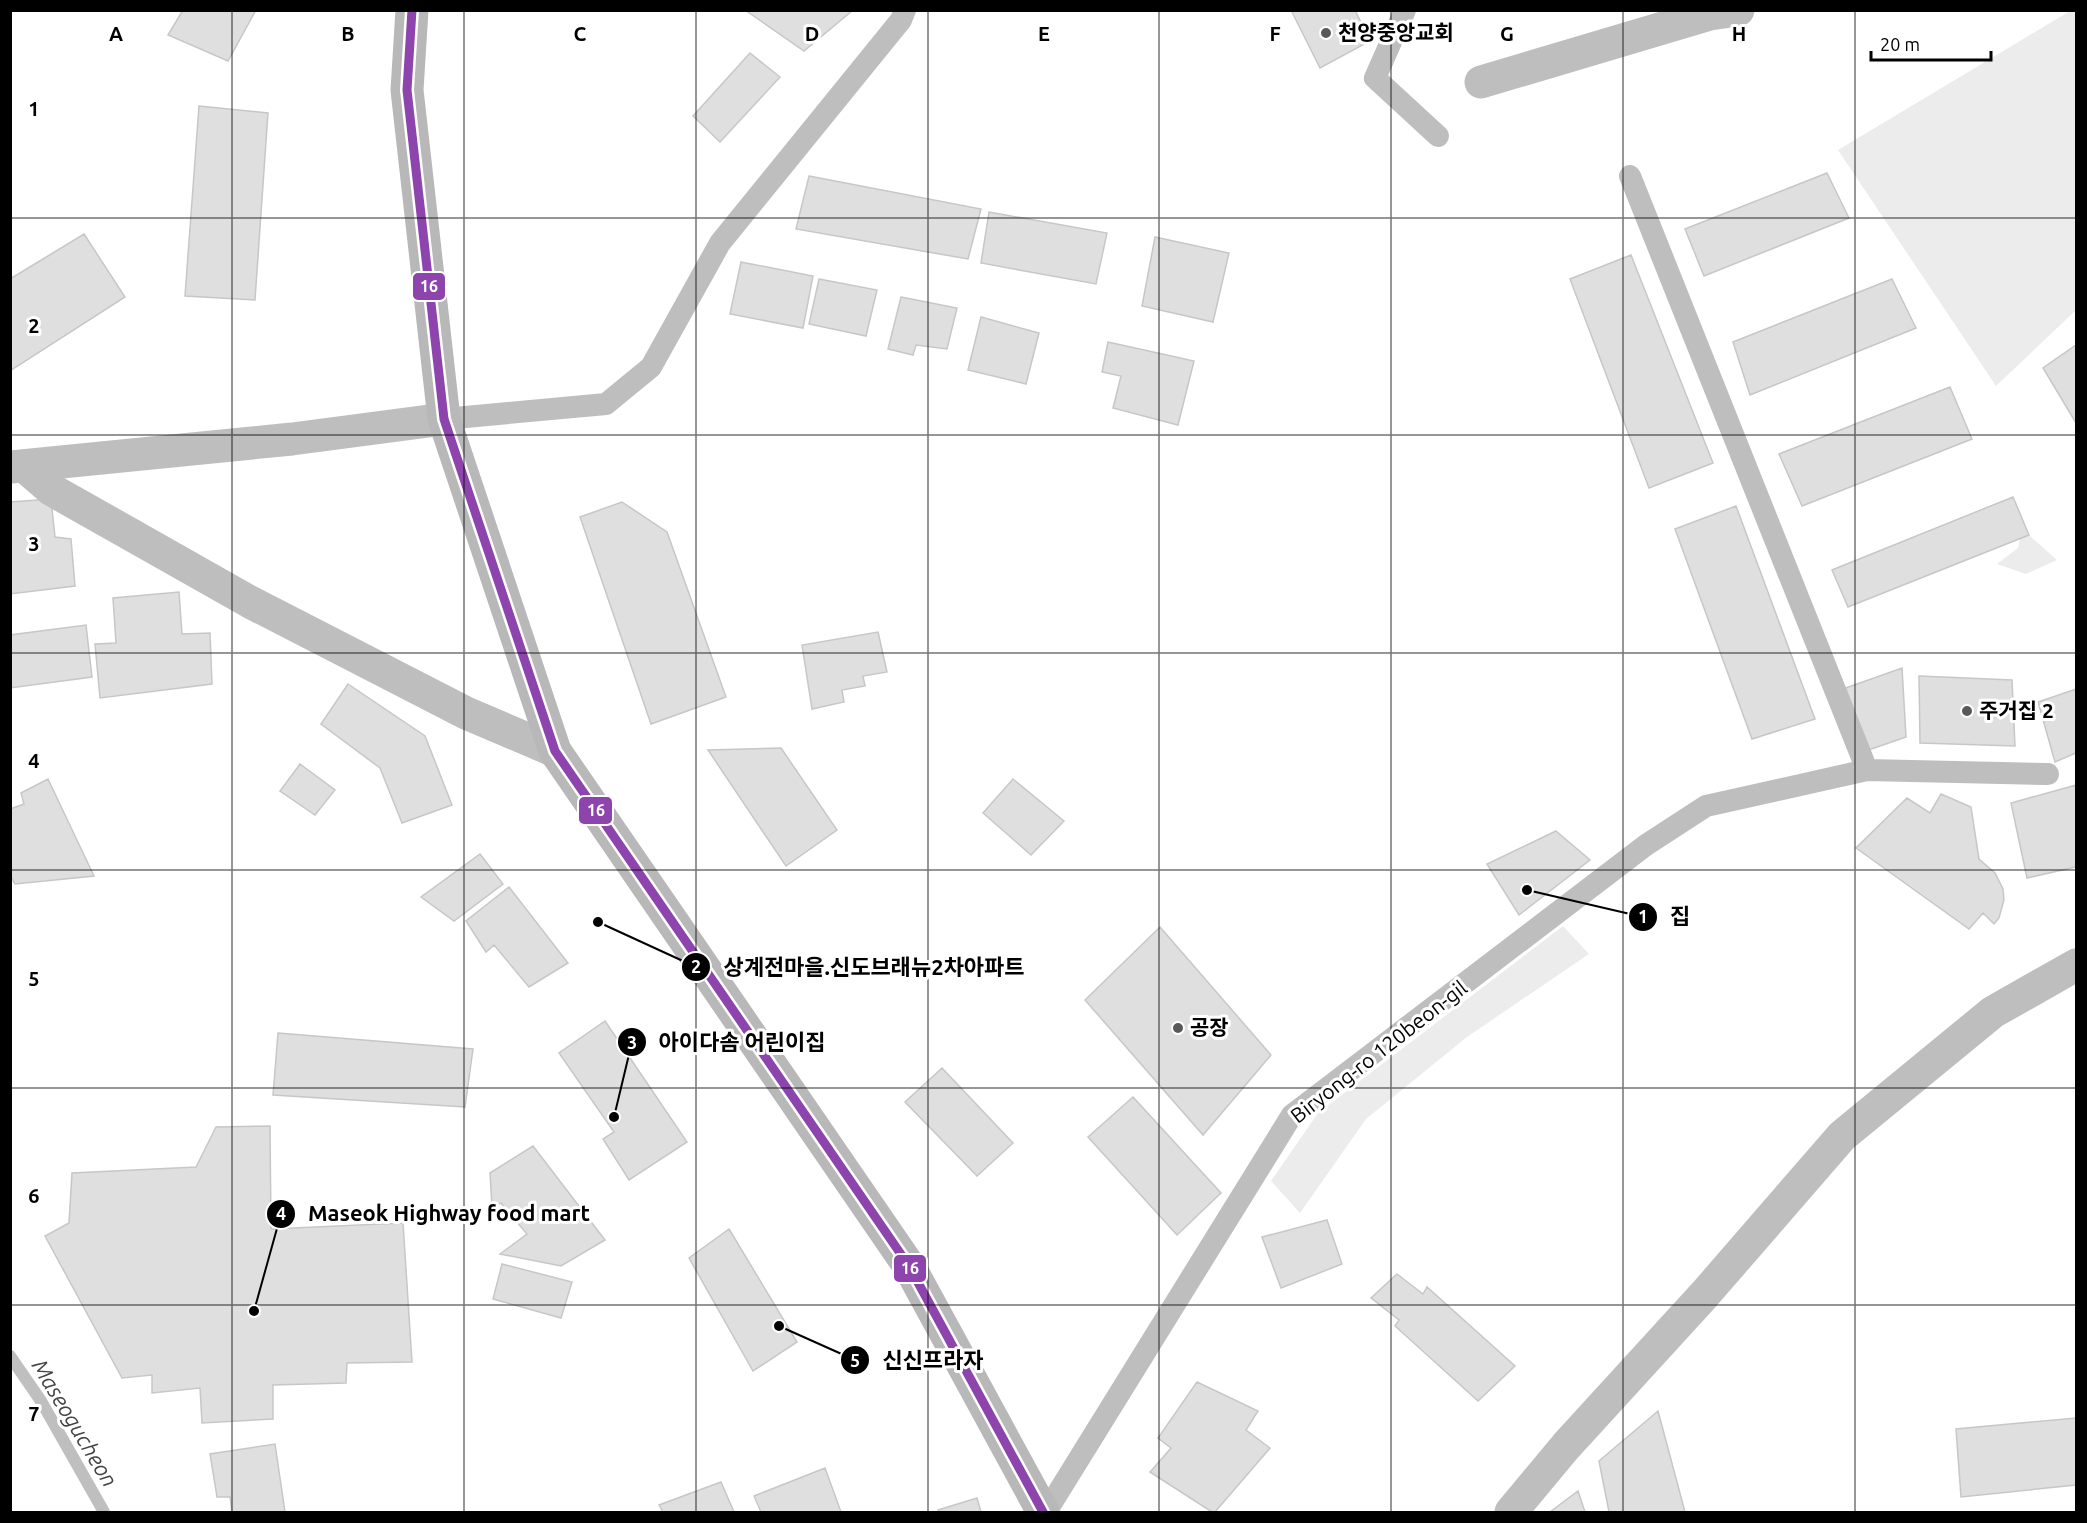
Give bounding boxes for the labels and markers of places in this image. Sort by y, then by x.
place label: 천양중앙교회 [1338,20,1454,44]
marker: 천양중앙교회 [1319,26,1333,40]
place label: 주거집 2 [1979,698,2054,722]
marker: 주거집 2 [1960,704,1974,718]
callout: 집 [1628,897,1702,937]
callout: 상계전마을.신도브래뉴2차아파트 [681,947,1036,987]
place label: 공장 [1190,1015,1229,1039]
marker: 공장 [1171,1021,1185,1035]
callout: 아이다솜 어린이집 [617,1022,838,1062]
callout: Maseok Highway food mart [266,1194,602,1234]
callout: 신신프라자 [840,1340,996,1380]

